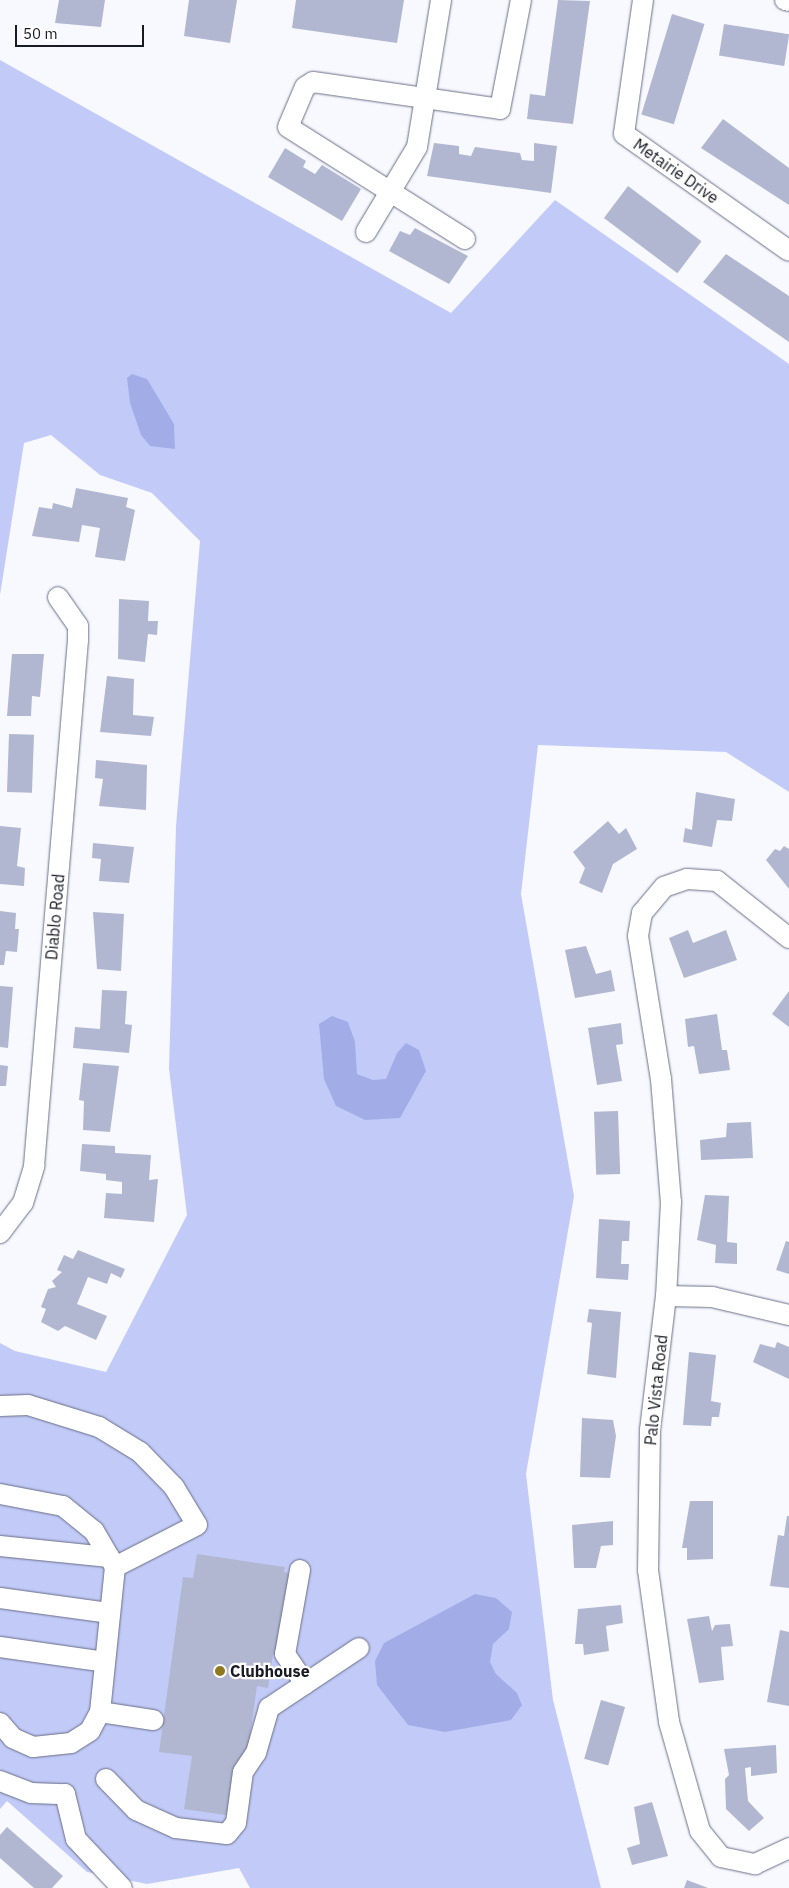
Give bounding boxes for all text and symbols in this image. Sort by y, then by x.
scale bar [18,15,146,47]
text: 50 m [23,24,58,43]
street label: Metairie Drive [630,135,722,207]
street label: Diablo Road [42,873,68,961]
street label: Palo Vista Road [641,1334,671,1446]
place label: Clubhouse [230,1661,310,1681]
marker: Clubhouse [214,1665,226,1677]

